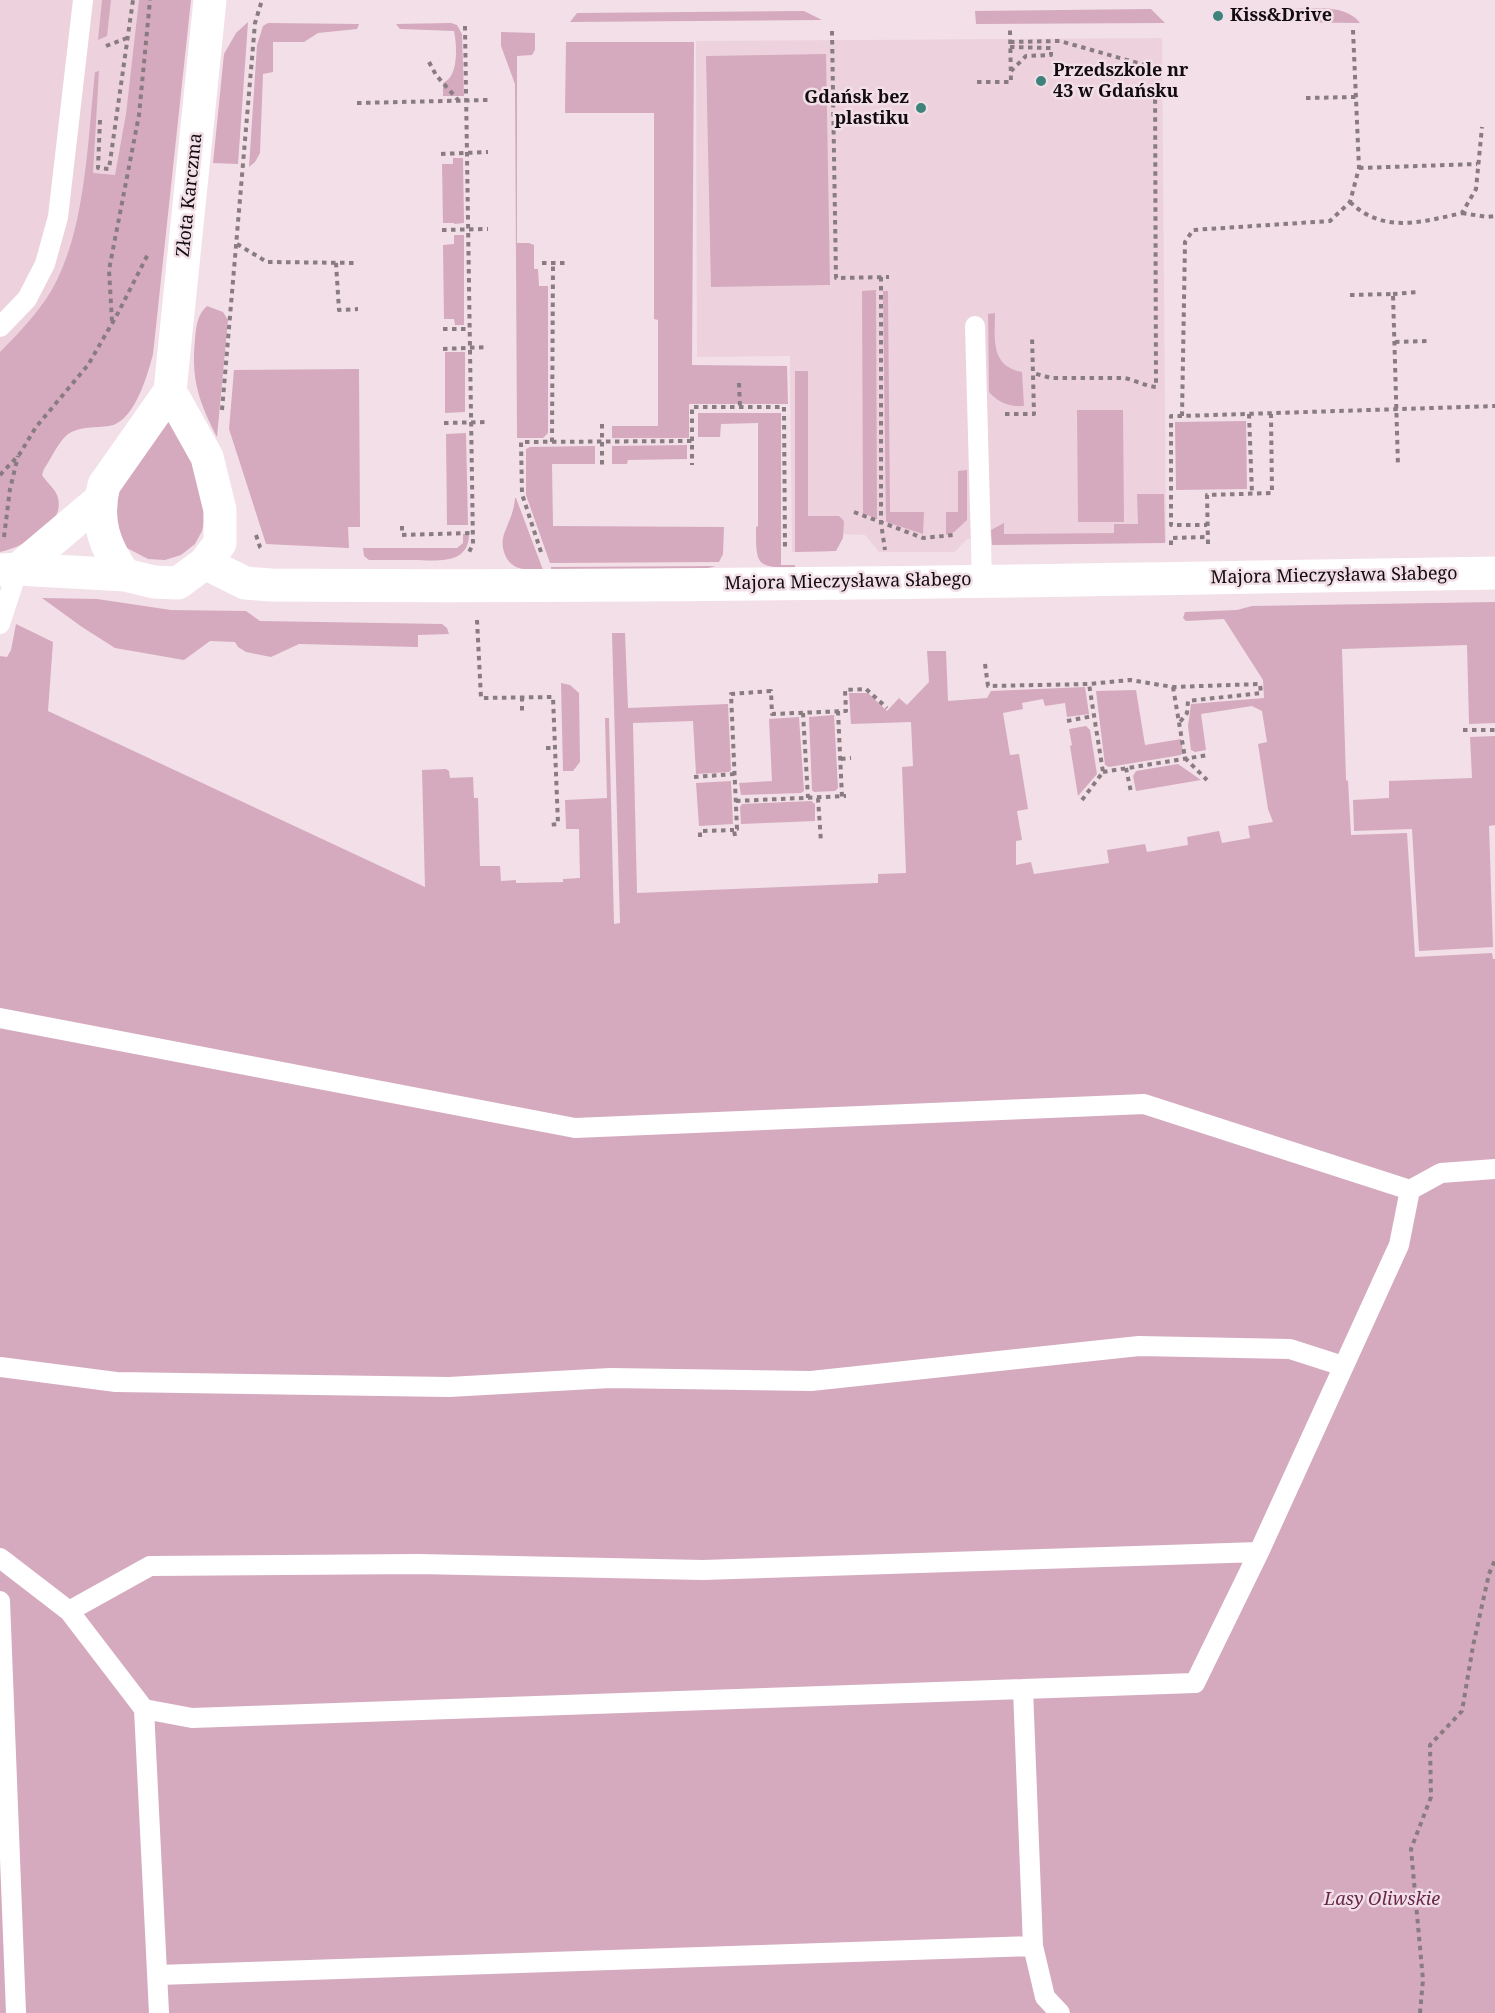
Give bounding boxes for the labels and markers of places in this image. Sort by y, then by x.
place label: Kiss&Drive [1230,5,1332,27]
marker: Kiss&Drive [1211,9,1225,23]
place label: Przedszkole nr 43 w Gdańsku [1053,60,1188,103]
marker: Przedszkole nr 43 w Gdańsku [1034,74,1048,88]
place label: Gdańsk bez plastiku [804,87,909,130]
marker: Gdańsk bez plastiku [914,101,928,115]

